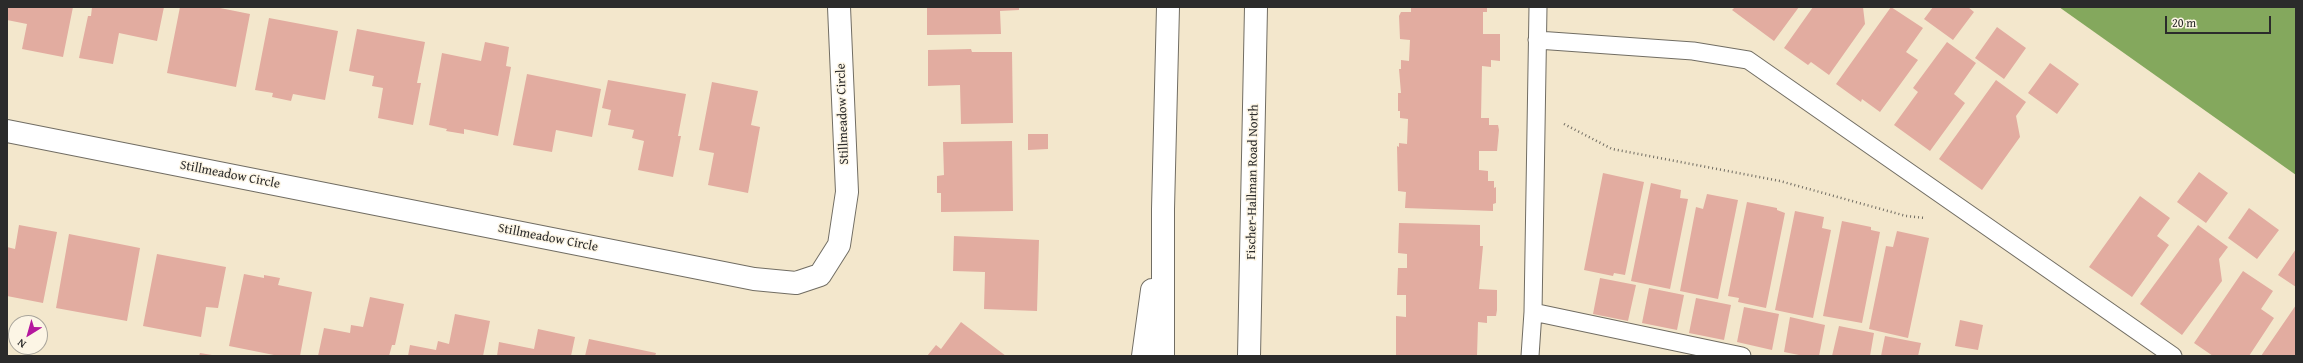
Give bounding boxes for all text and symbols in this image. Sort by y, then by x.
scale bar [2167,8,2273,34]
text: 20 m [2172,14,2196,31]
street label: Stillmeadow Circle [833,63,853,165]
street label: Fischer-Hallman Road North [1244,104,1262,260]
street label: Stillmeadow Circle [179,158,281,192]
street label: Stillmeadow Circle [497,221,599,255]
north arrow [8,315,48,355]
text: N [14,335,29,352]

